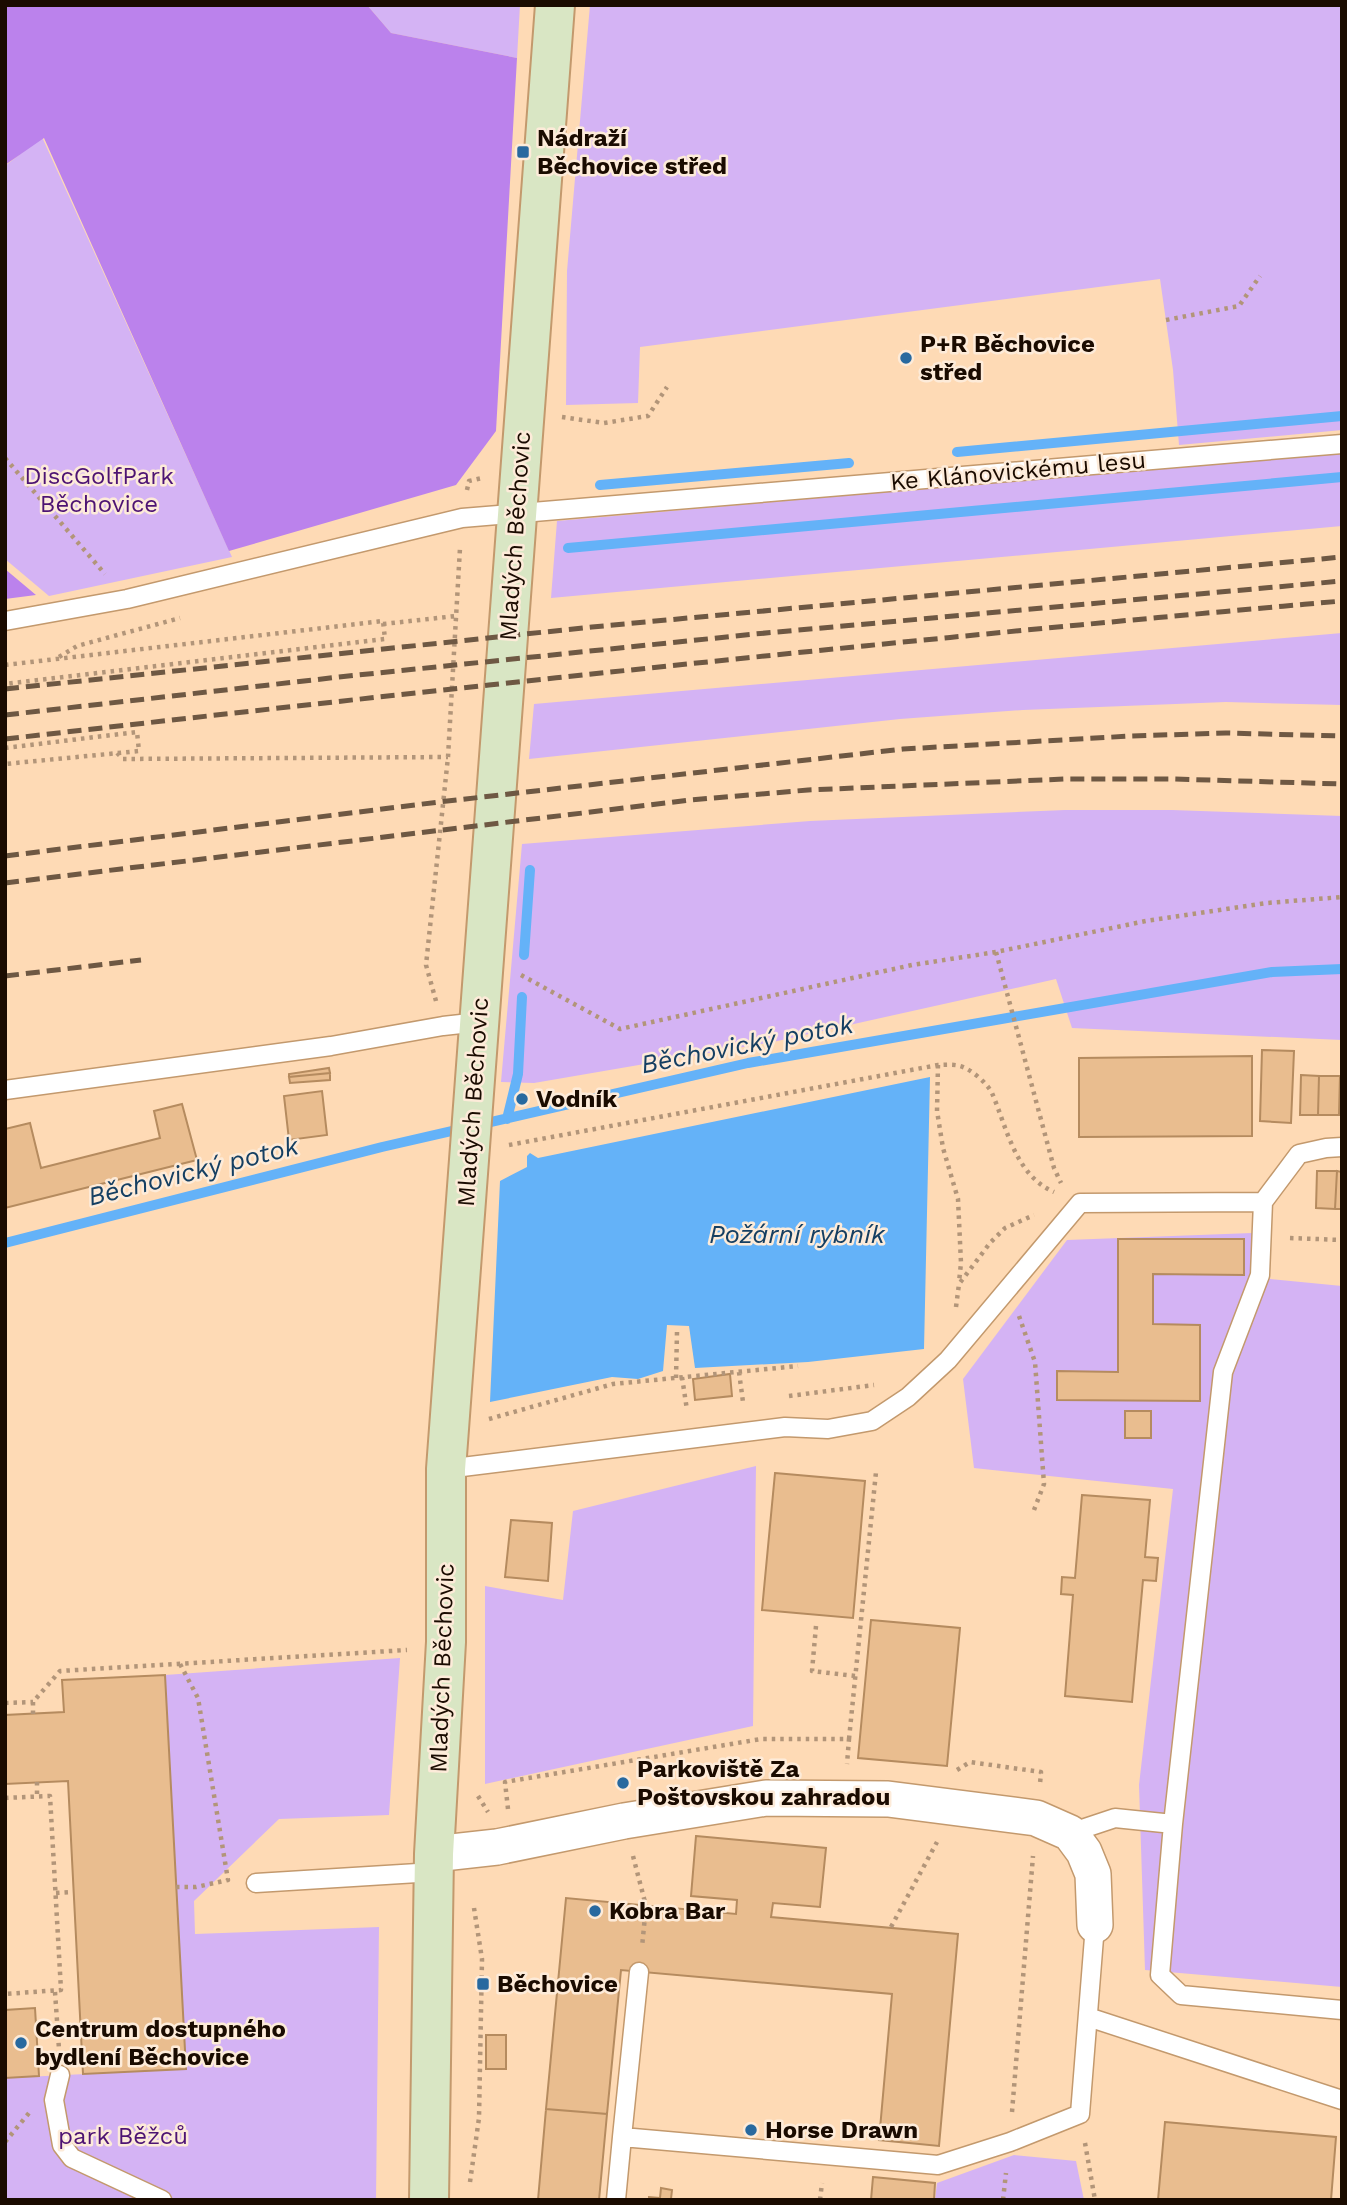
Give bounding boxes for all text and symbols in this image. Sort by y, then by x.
place label: Nádraží Běchovice střed [537,124,727,180]
marker: Nádraží Běchovice střed [515,144,531,160]
place label: P+R Běchovice střed [920,330,1095,386]
marker: P+R Běchovice střed [898,350,914,366]
street label: Mladých Běchovic [494,430,536,642]
street label: Ke Klánovickému lesu [889,446,1147,496]
park label: DiscGolfPark Běchovice [24,462,174,518]
street label: Mladých Běchovic [452,996,494,1208]
water label: Běchovický potok [638,1009,857,1079]
place label: Vodník [536,1085,617,1113]
marker: Vodník [514,1091,530,1107]
water label: Běchovický potok [85,1130,302,1212]
water label: Požární rybník [709,1219,886,1249]
street label: Mladých Běchovic [424,1563,460,1773]
place label: Parkoviště Za Poštovskou zahradou [637,1755,890,1811]
marker: Parkoviště Za Poštovskou zahradou [615,1775,631,1791]
place label: Kobra Bar [609,1897,726,1925]
marker: Kobra Bar [587,1903,603,1919]
place label: Běchovice [497,1970,618,1998]
marker: Běchovice [475,1976,491,1992]
place label: Centrum dostupného bydlení Běchovice [35,2015,286,2071]
marker: Centrum dostupného bydlení Běchovice [13,2035,29,2051]
place label: Horse Drawn [765,2116,918,2144]
park label: park Běžců [58,2122,188,2150]
marker: Horse Drawn [743,2122,759,2138]

